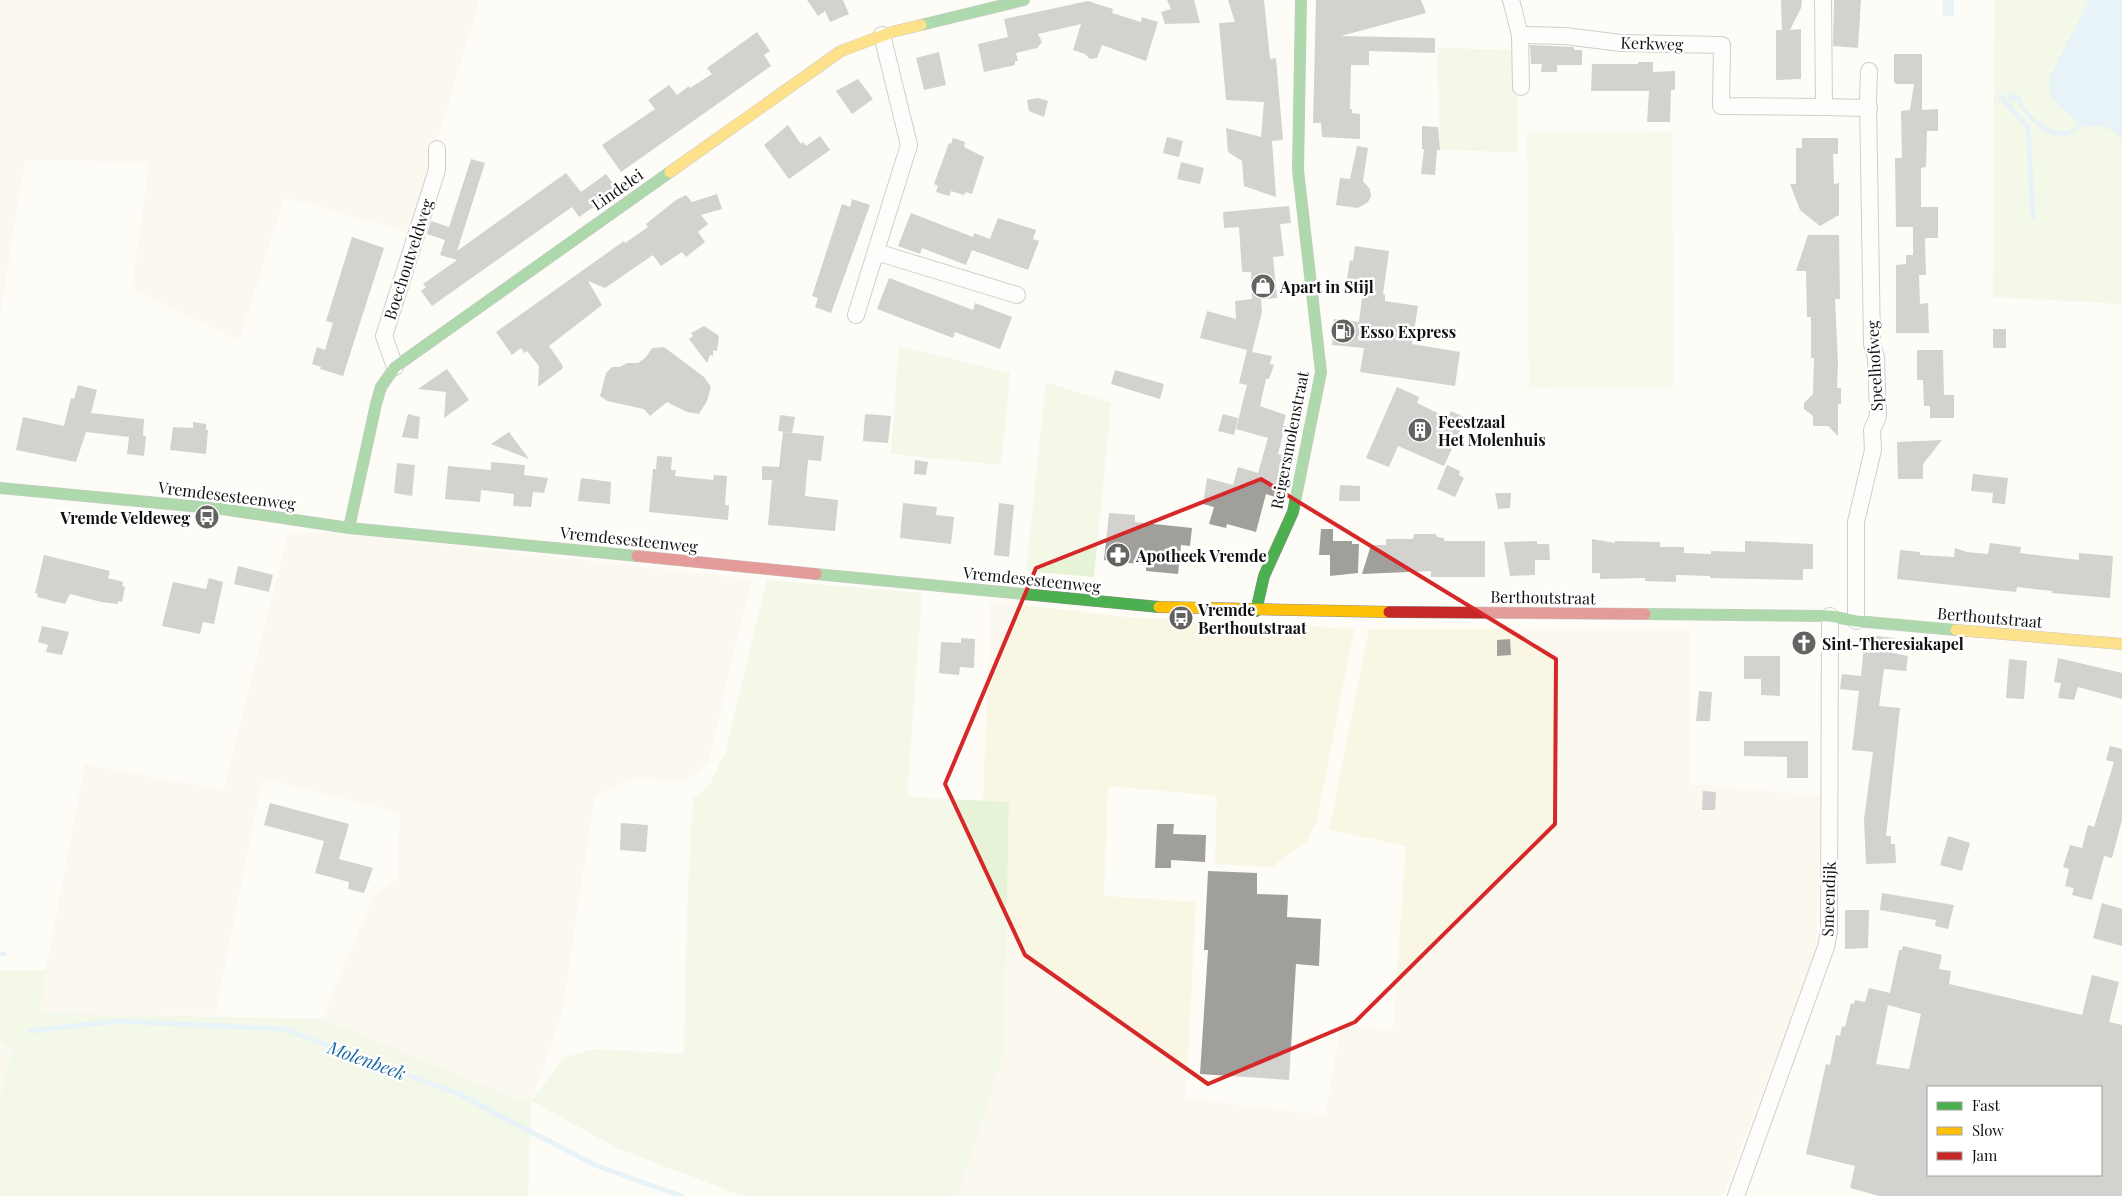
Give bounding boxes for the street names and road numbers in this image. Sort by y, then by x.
street label: Kerkweg [1620,31,1684,55]
street label: Lindelei [587,164,647,214]
street label: Boechoutveldweg [379,195,438,322]
street label: Speelhofweg [1861,320,1887,412]
street label: Reigersmolenstraat [1265,369,1313,511]
street label: Vremdesesteenweg [156,476,298,514]
street label: Vremdesesteenweg [558,521,700,557]
street label: Vremdesesteenweg [961,561,1103,597]
street label: Berthoutstraat [1490,586,1596,608]
street label: Berthoutstraat [1937,602,2044,632]
street label: Smeendijk [1816,861,1840,937]

